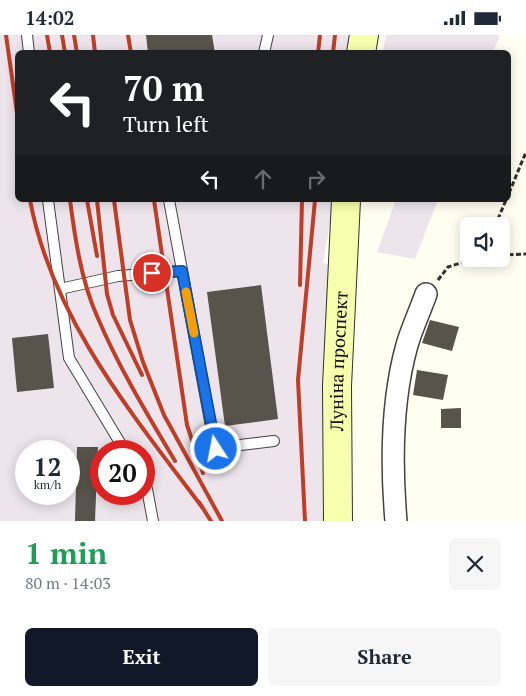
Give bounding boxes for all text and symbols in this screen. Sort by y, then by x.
text: 14:02 [25,5,74,30]
text: 70 m [123,65,204,111]
icon: left [40,70,105,135]
text: Turn left [123,109,209,138]
icon: left [196,165,224,193]
icon: ahead [249,165,277,193]
icon: right [302,165,330,193]
map controls [460,217,510,267]
button: sound [460,217,510,267]
pin [131,252,173,294]
icon: arrive [138,259,166,287]
street label: Луніна проспект [324,290,353,432]
position arrow [189,422,241,474]
speed limit sign: 20 [90,440,155,505]
text: 12 [33,450,62,483]
text: km/h [34,477,61,492]
text: 1 min [25,533,107,573]
button: close [449,538,501,590]
text: 80 m · 14:03 [25,572,111,594]
button: Exit [25,628,258,686]
button: Share [268,628,501,686]

